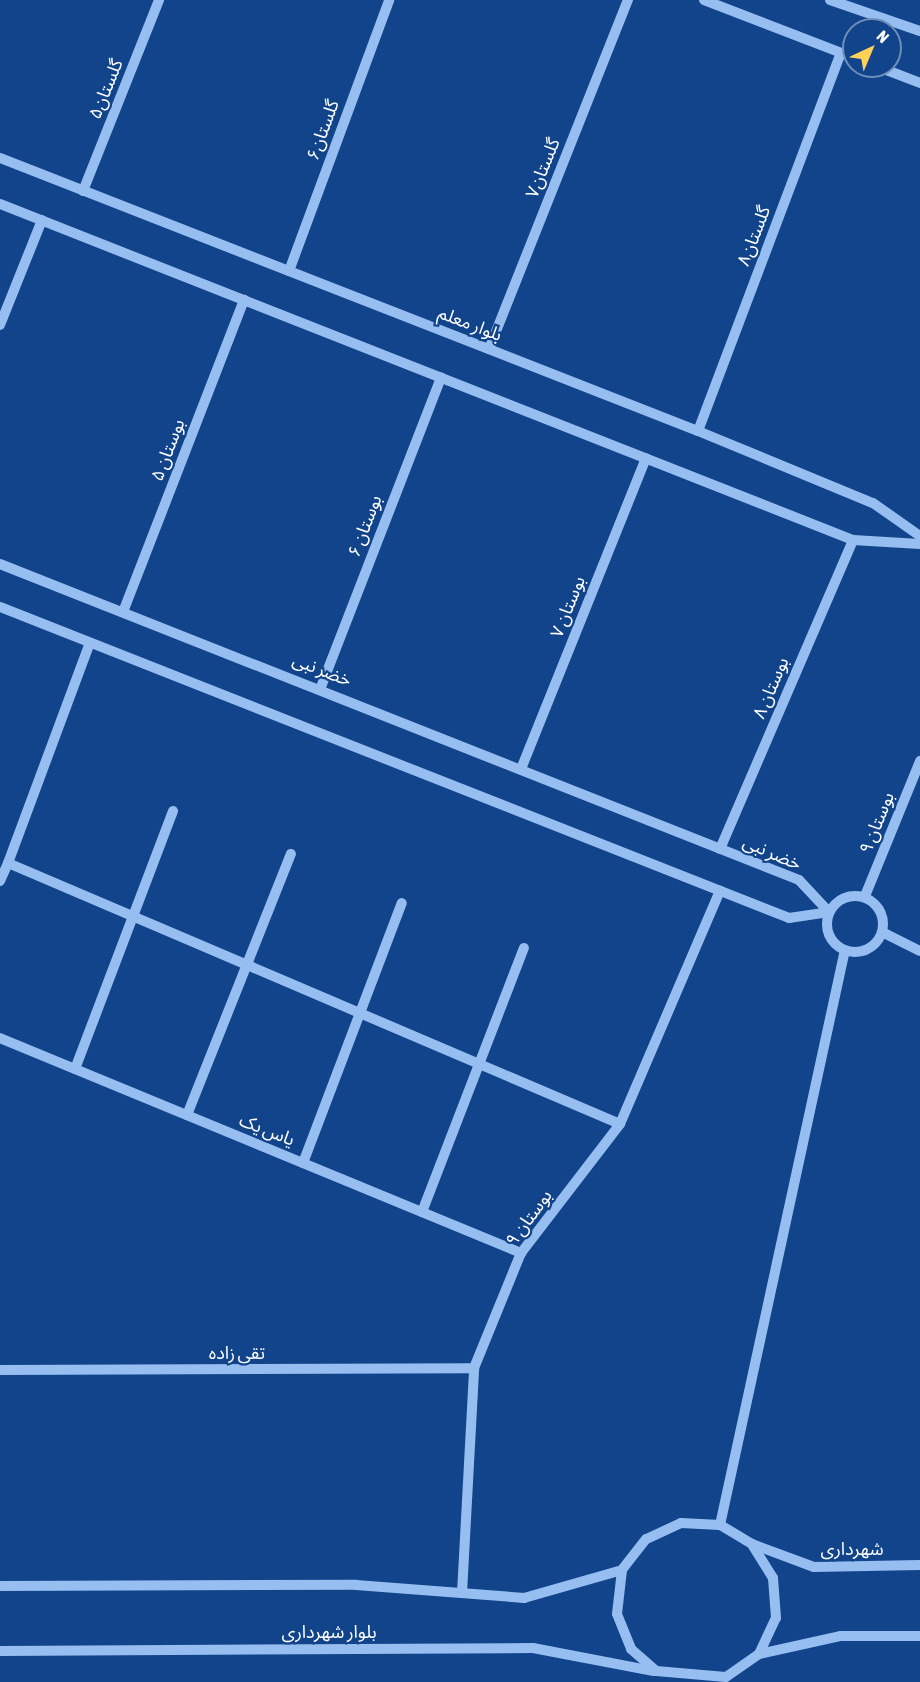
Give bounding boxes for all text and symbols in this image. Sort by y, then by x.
north arrow [842,18,902,78]
text: N [873,27,893,46]
street label: گلستان۵ [84,56,128,122]
street label: گلستان۶ [302,97,344,163]
street label: گلستان۷ [521,135,565,201]
street label: گلستان۸ [733,203,775,269]
street label: بلوار معلم [435,302,505,346]
street label: بوستان ۵ [146,416,190,484]
street label: بوستان ۶ [343,492,387,560]
street label: بوستان ۷ [546,573,590,641]
street label: خضر نبی [289,649,355,691]
street label: بوستان ۸ [748,654,794,722]
street label: بوستان ۹ [855,789,899,857]
street label: خضر نبی [739,831,805,875]
street label: یاس یک [236,1109,298,1151]
street label: بوستان ۹ [501,1186,557,1250]
street label: تقی زاده [209,1342,265,1364]
street label: شهرداری [821,1538,883,1560]
street label: بلوار شهرداری [281,1621,377,1643]

